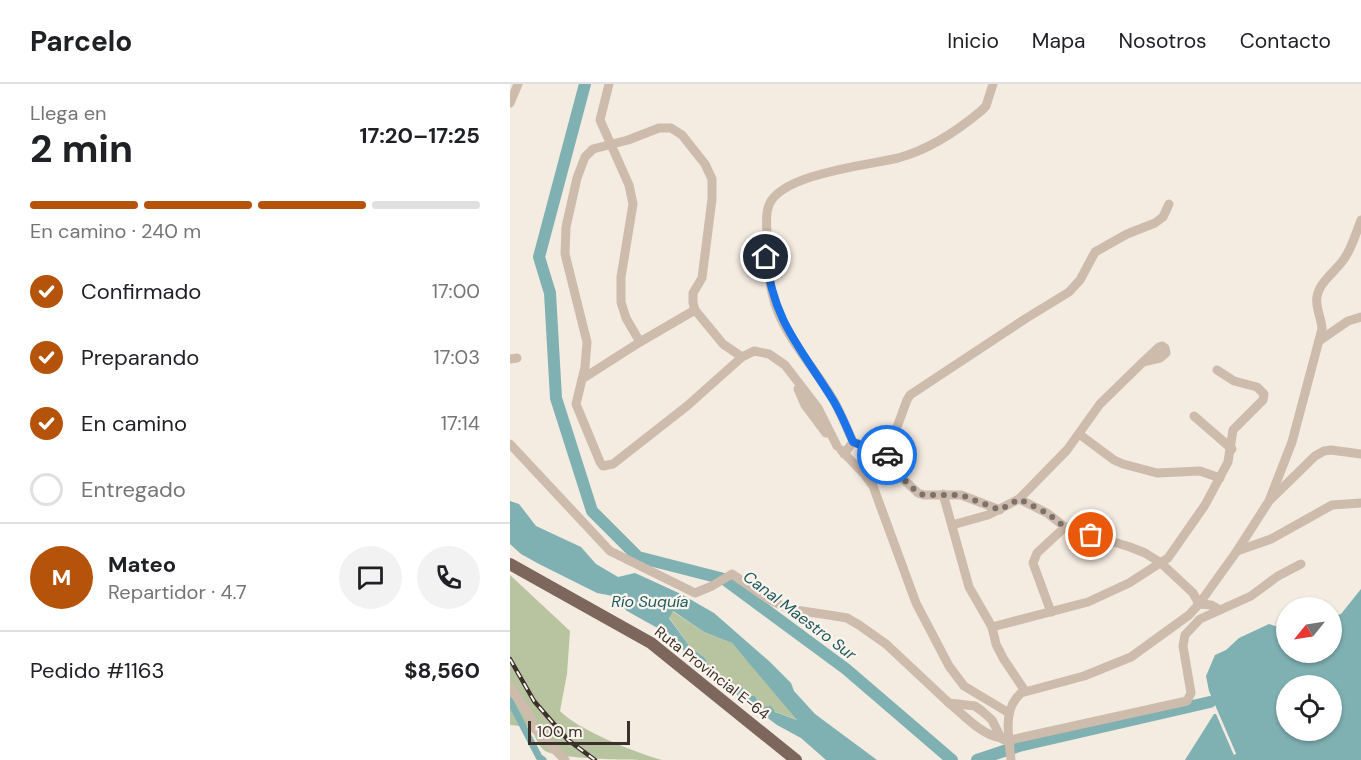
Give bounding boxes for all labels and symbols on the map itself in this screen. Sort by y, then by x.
pin [740,231,791,282]
courier [857,425,917,485]
pin [1065,509,1116,560]
water label: Canal Maestro Sur [739,566,861,665]
water label: Río Suquía [611,591,689,612]
north arrow [1276,597,1342,663]
street label: Ruta Provincial E-64 [650,622,774,724]
scale bar [528,718,630,746]

